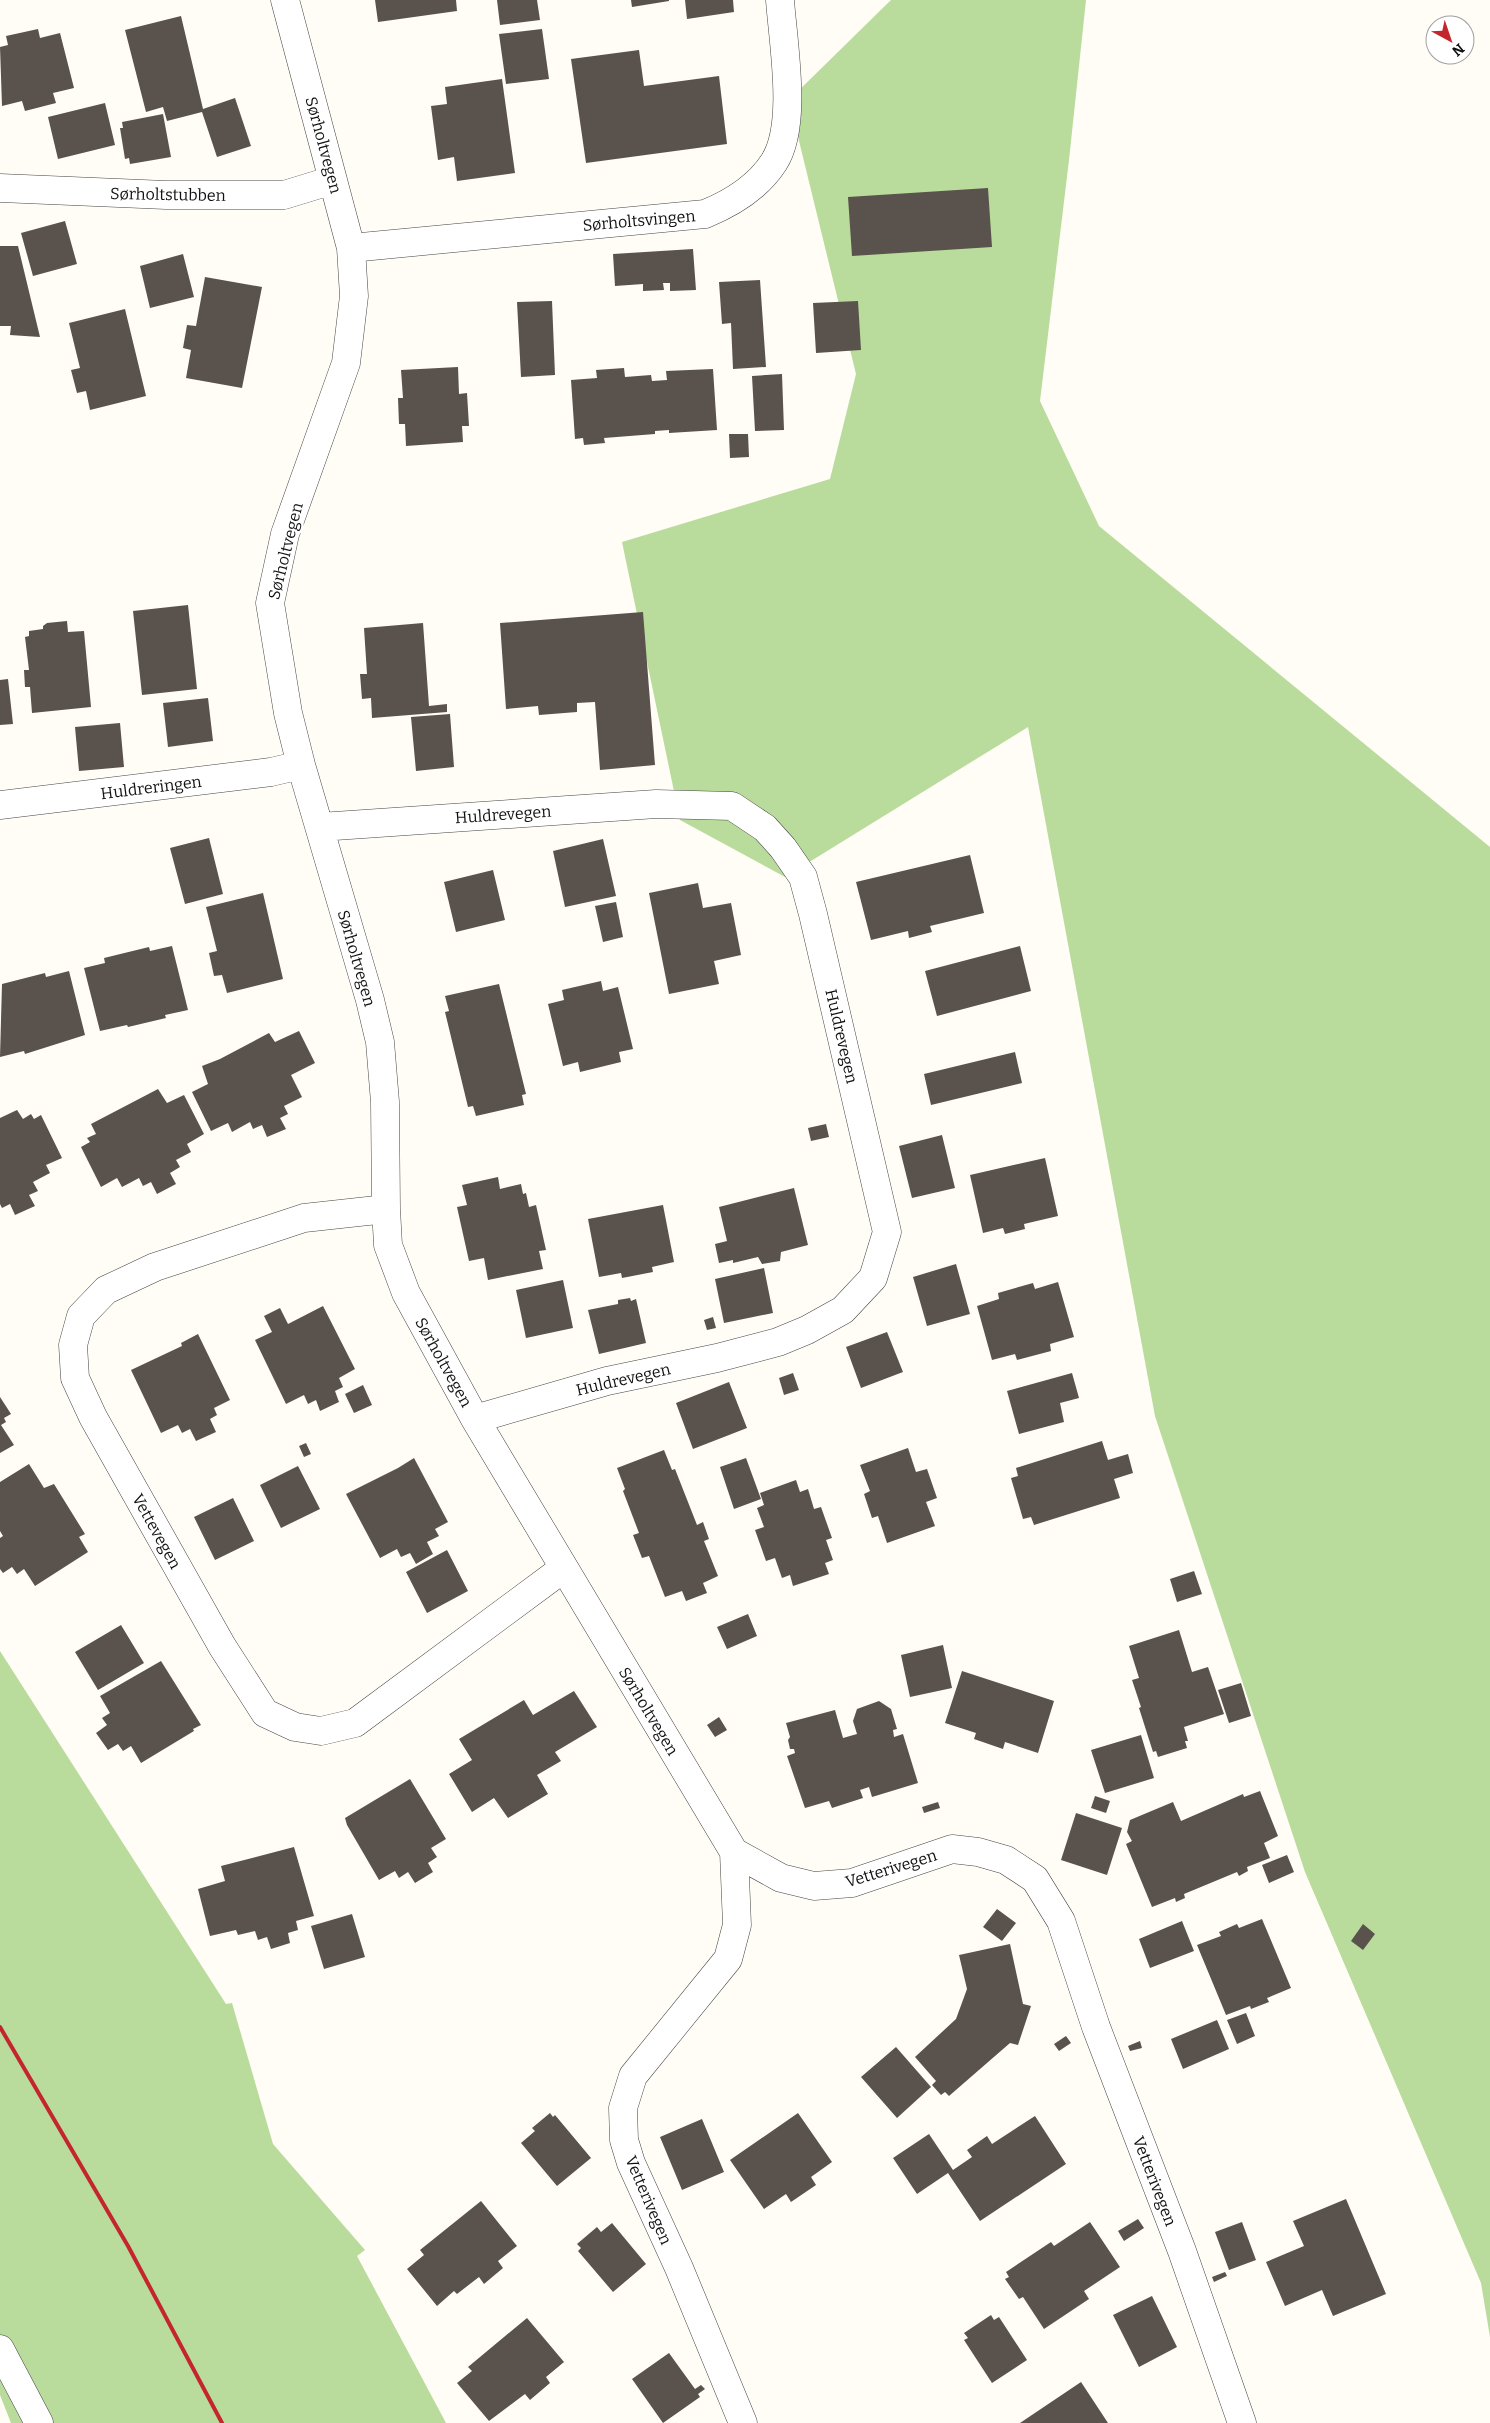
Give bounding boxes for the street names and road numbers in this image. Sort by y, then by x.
street label: Sørholtvegen [301,95,346,196]
street label: Sørholtstubben [110,184,226,205]
street label: Sørholtsvingen [582,206,696,235]
street label: Sørholtvegen [264,501,307,602]
street label: Huldreringen [99,772,203,803]
street label: Huldrevegen [454,802,552,827]
street label: Sørholtvegen [334,908,379,1008]
street label: Huldrevegen [821,987,862,1085]
street label: Sørholtvegen [411,1314,476,1410]
street label: Huldrevegen [574,1359,672,1400]
street label: Vettevegen [128,1490,185,1572]
street label: Sørholtvegen [615,1664,682,1759]
street label: Vetterivegen [843,1846,939,1891]
street label: Vetterivegen [1129,2134,1180,2229]
street label: Vetterivegen [621,2153,676,2247]

